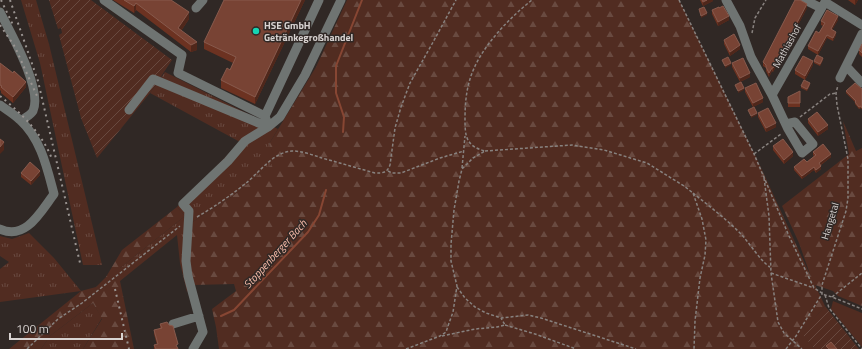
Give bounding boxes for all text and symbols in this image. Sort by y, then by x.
place label: HSE GmbH Getränkegroßhandel [264,18,354,45]
street label: Mathiashof [769,21,806,71]
marker: HSE GmbH Getränkegroßhandel [251,26,261,36]
street label: Hangetal [817,201,843,241]
water label: Stoppenberger Bach [240,216,311,292]
scale bar [10,315,122,341]
text: 100 m [16,319,49,338]

